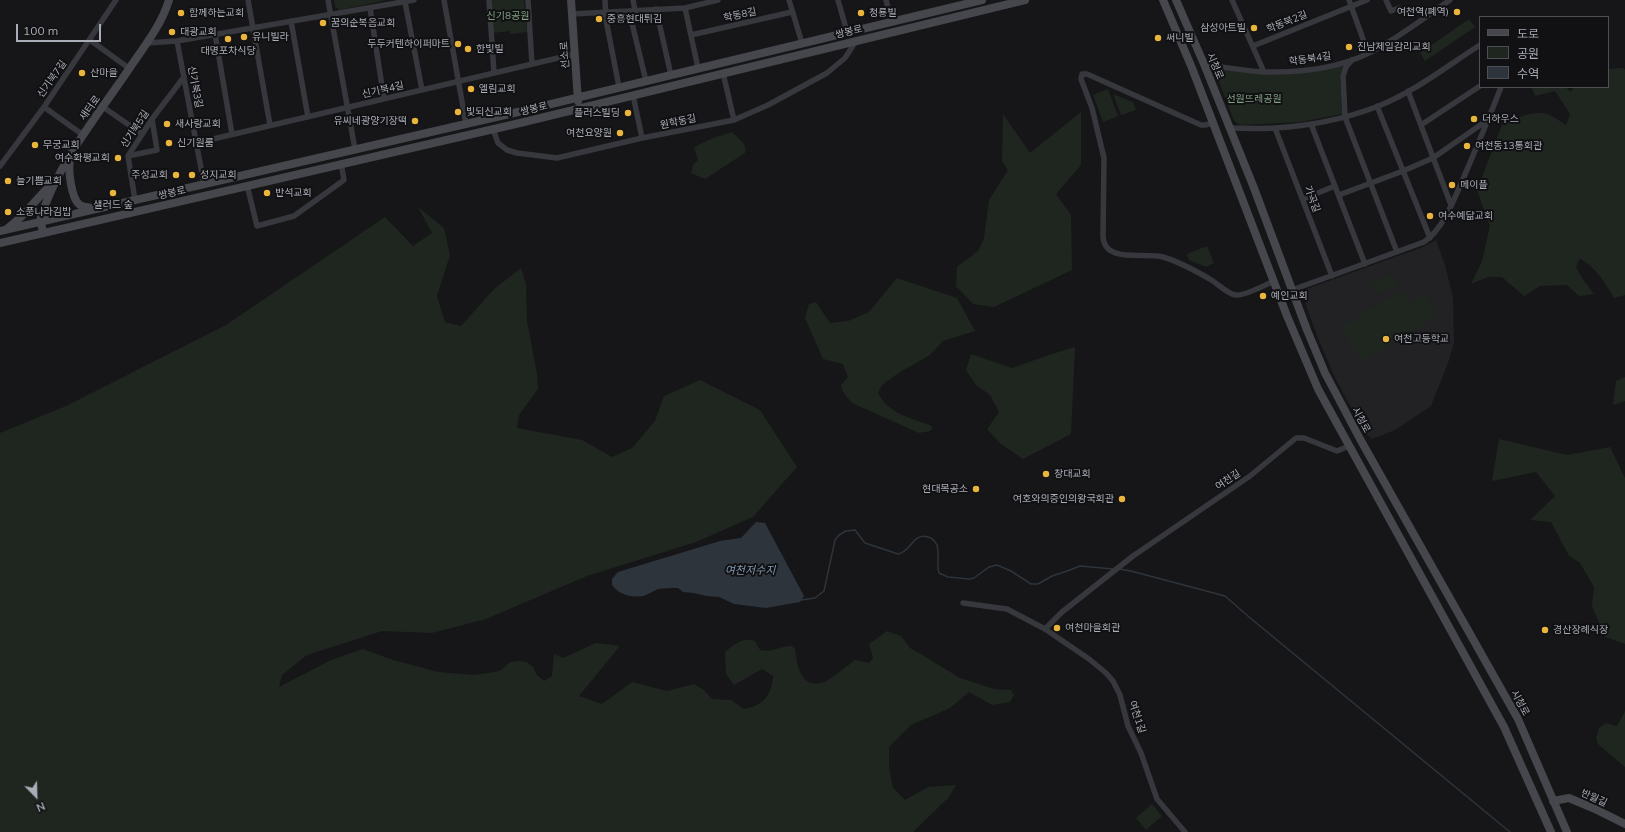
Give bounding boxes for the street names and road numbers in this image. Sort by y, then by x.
street label: 학동8길 [722,6,758,24]
street label: 학동북2길 [1265,8,1309,36]
street label: 쌍봉로 [834,23,864,41]
street label: 선소로 [558,41,572,69]
street label: 학동북4길 [1288,50,1332,68]
street label: 시청로 [1204,51,1226,81]
street label: 신기북7길 [35,58,69,100]
street label: 신기북3길 [185,65,205,109]
street label: 신기북4길 [361,79,405,101]
street label: 새터로 [77,93,103,123]
street label: 쌍봉로 [519,100,549,118]
street label: 신기북5길 [118,108,152,150]
street label: 원학동길 [659,112,697,132]
street label: 쌍봉로 [157,184,187,202]
street label: 가곡길 [1301,184,1323,214]
street label: 시청로 [1349,405,1373,435]
street label: 여천길 [1213,467,1243,493]
street label: 시청로 [1508,688,1532,718]
street label: 여천1길 [1126,699,1148,735]
street label: 반월길 [1579,787,1609,809]

